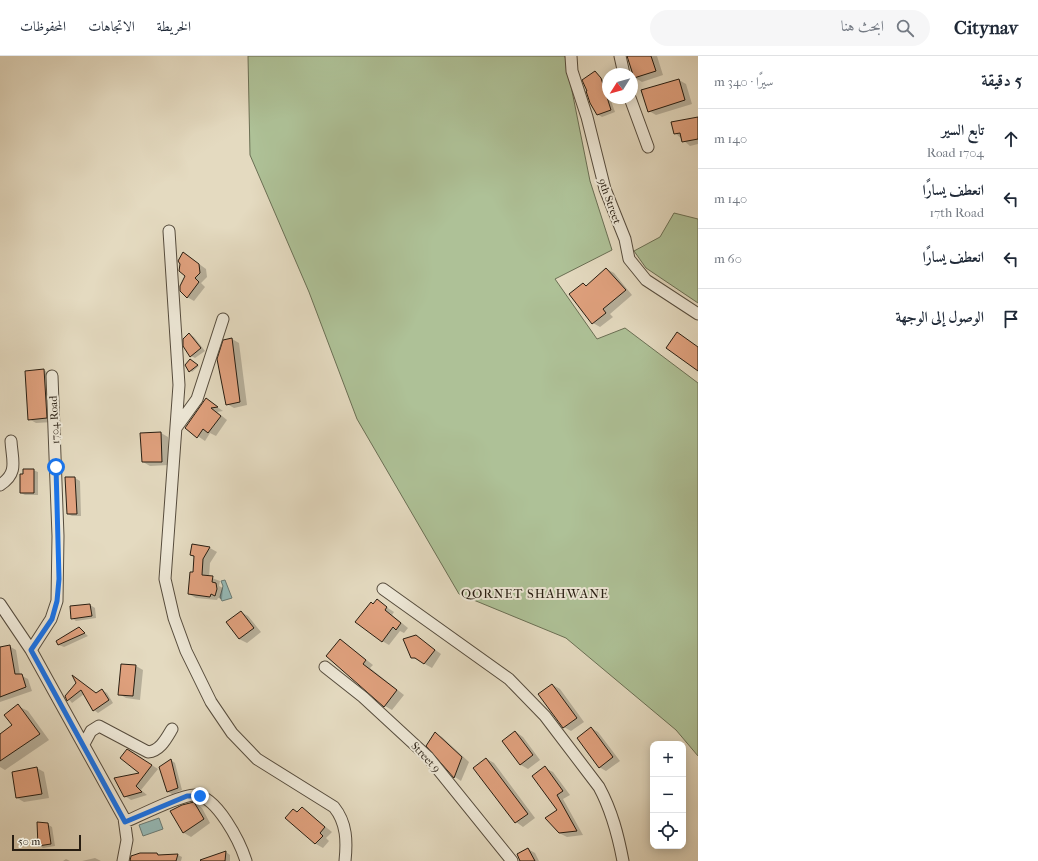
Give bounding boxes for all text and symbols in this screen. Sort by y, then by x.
search box [650,10,930,46]
text: ابحث هنا [841,17,884,35]
icon: search [894,17,916,39]
text: Citynav [954,17,1018,39]
text: المحفوظات [20,18,66,35]
text: الاتجاهات [88,18,135,35]
text: الخريطة [157,18,191,35]
north arrow [602,68,638,104]
text: 5 دقيقة [981,70,1022,90]
text: سيرًا · 340 m [714,74,773,89]
text: تابع السير [942,121,984,139]
icon: ahead [1000,128,1022,150]
text: 140 m [714,131,747,146]
text: 1704 Road [927,145,984,160]
street label: 9th Street [595,177,624,226]
text: انعطف يسارًا [923,181,984,199]
icon: left [1000,188,1022,210]
text: 140 m [714,191,747,206]
text: 17th Road [929,205,984,220]
text: انعطف يسارًا [923,248,984,266]
icon: left [1000,248,1022,270]
text: 60 m [714,251,742,266]
text: الوصول إلى الوجهة [895,308,984,326]
icon: arrive [1000,308,1022,330]
street label: 1704 Road [47,394,62,445]
route start [47,458,65,476]
district label: QORNET SHAHWANE [461,586,609,601]
street label: Street 9 [408,739,443,776]
map controls [650,741,686,849]
button: + [650,741,686,777]
button: − [650,777,686,813]
route end [191,787,209,805]
button: locate [650,813,686,849]
scale bar [12,833,81,852]
text: 50 m [18,835,40,848]

